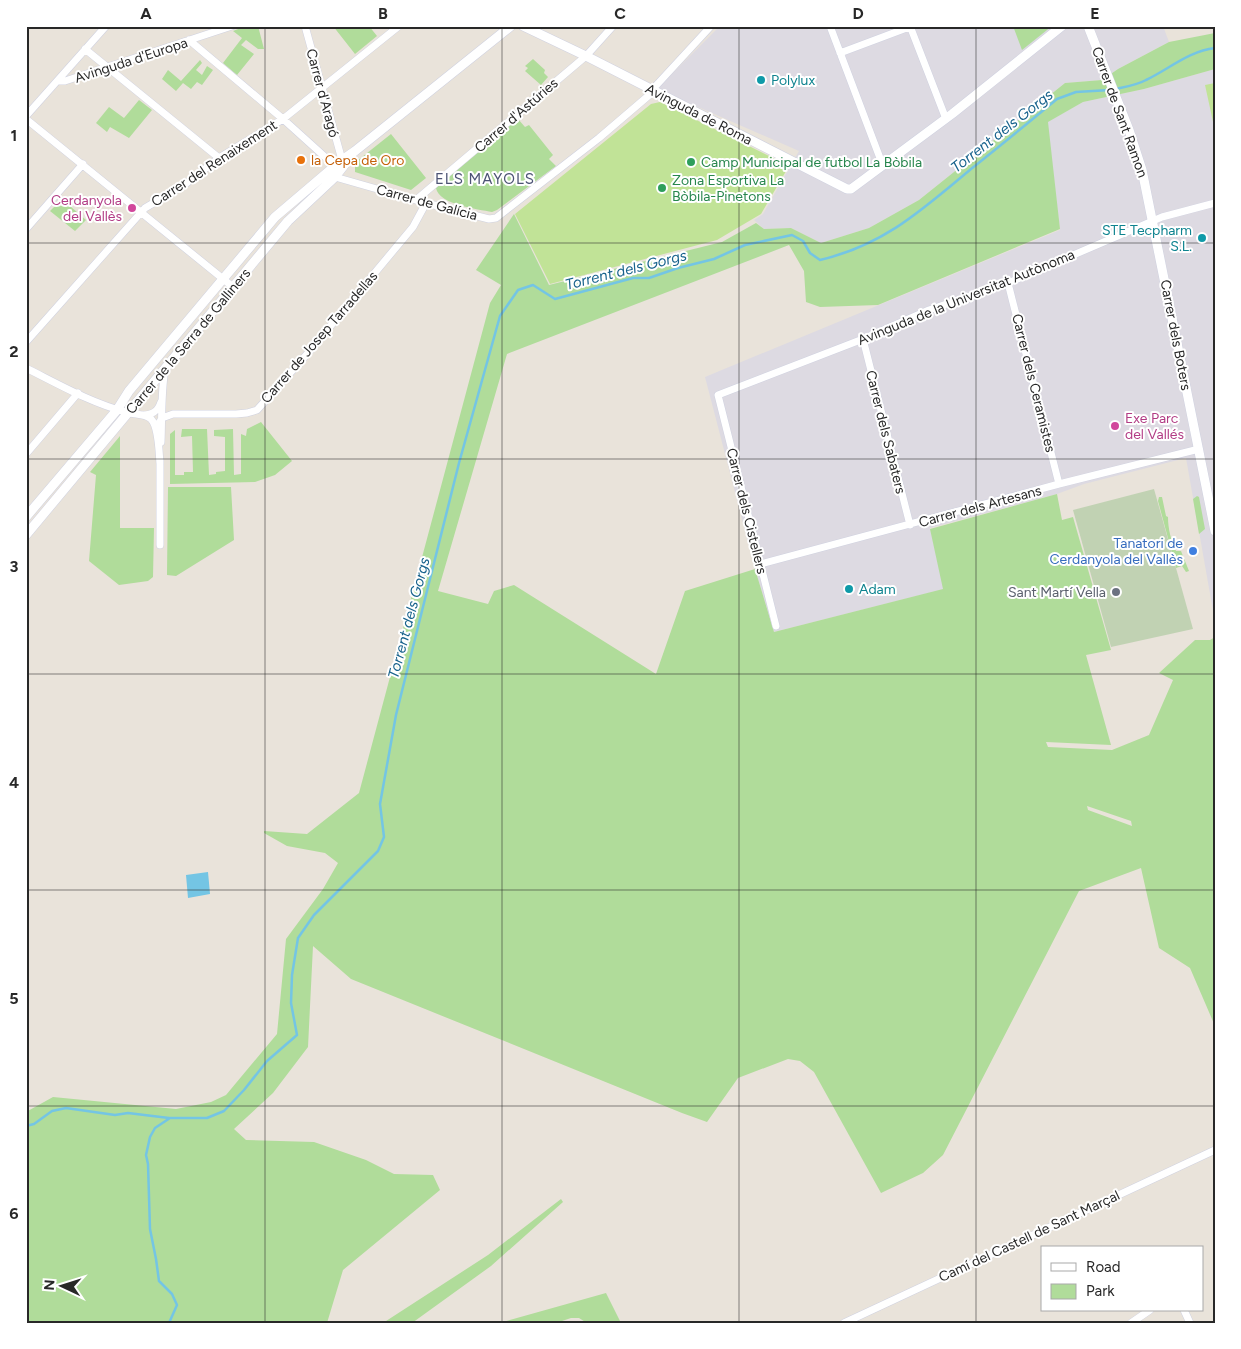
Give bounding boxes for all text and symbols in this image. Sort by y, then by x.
text: A [140,4,152,23]
text: B [378,4,388,23]
text: C [614,4,626,23]
text: D [852,4,864,23]
text: E [1090,4,1100,23]
street label: Avinguda d'Europa [72,34,190,87]
street label: Carrer de Sant Ramon [1088,44,1151,180]
street label: Carrer d'Aragó [303,47,343,139]
place label: Polylux [771,72,815,89]
marker: Polylux [755,74,767,86]
street label: Carrer d'Astúries [471,75,561,156]
street label: Avinguda de Roma [642,80,755,149]
water label: Torrent dels Gorgs [947,86,1057,176]
street label: Carrer del Renaixement [148,116,280,210]
text: 1 [11,126,17,145]
place label: la Cepa de Oro [311,152,404,169]
marker: la Cepa de Oro [295,154,307,166]
place label: Camp Municipal de futbol La Bòbila [701,154,922,171]
marker: Camp Municipal de futbol La Bòbila [685,156,697,168]
district label: ELS MAYOLS [435,170,535,188]
place label: Zona Esportiva La Bòbila-Pinetons [672,172,784,205]
street label: Carrer de Galícia [374,181,479,224]
marker: Zona Esportiva La Bòbila-Pinetons [656,182,668,194]
place label: Cerdanyola del Vallès [51,192,122,225]
marker: Cerdanyola del Vallès [126,202,138,214]
place label: STE Tecpharm S.L. [1102,222,1192,255]
marker: STE Tecpharm S.L. [1196,232,1208,244]
water label: Torrent dels Gorgs [563,246,689,294]
street label: Avinguda de la Universitat Autònoma [855,246,1077,349]
street label: Carrer de la Serra de Galliners [122,265,254,418]
street label: Carrer de Josep Tarradellas [257,268,381,407]
street label: Carrer dels Boters [1156,278,1195,392]
street label: Carrer dels Ceramistes [1008,312,1059,454]
text: 2 [9,342,19,361]
street label: Carrer dels Sabaters [862,369,909,496]
place label: Exe Parc del Vallés [1125,410,1184,443]
marker: Exe Parc del Vallés [1109,420,1121,432]
street label: Carrer dels Cistellers [723,446,770,576]
street label: Carrer dels Artesans [917,482,1043,531]
place label: Tanatori de Cerdanyola del Vallès [1049,535,1183,568]
marker: Tanatori de Cerdanyola del Vallès [1187,545,1199,557]
water label: Torrent dels Gorgs [384,556,434,680]
text: 3 [10,557,19,576]
place label: Adam [859,581,896,598]
marker: Adam [843,583,855,595]
place label: Sant Martí Vella [1008,584,1106,601]
marker: Sant Martí Vella [1110,586,1122,598]
text: 4 [9,773,19,792]
text: 5 [9,989,19,1008]
street label: Camí del Castell de Sant Marçal [936,1187,1122,1286]
text: 6 [9,1204,19,1223]
legend [1041,1246,1204,1312]
text: Road [1086,1258,1121,1276]
north arrow [38,1262,88,1312]
text: N [41,1279,58,1291]
text: Park [1086,1282,1115,1300]

